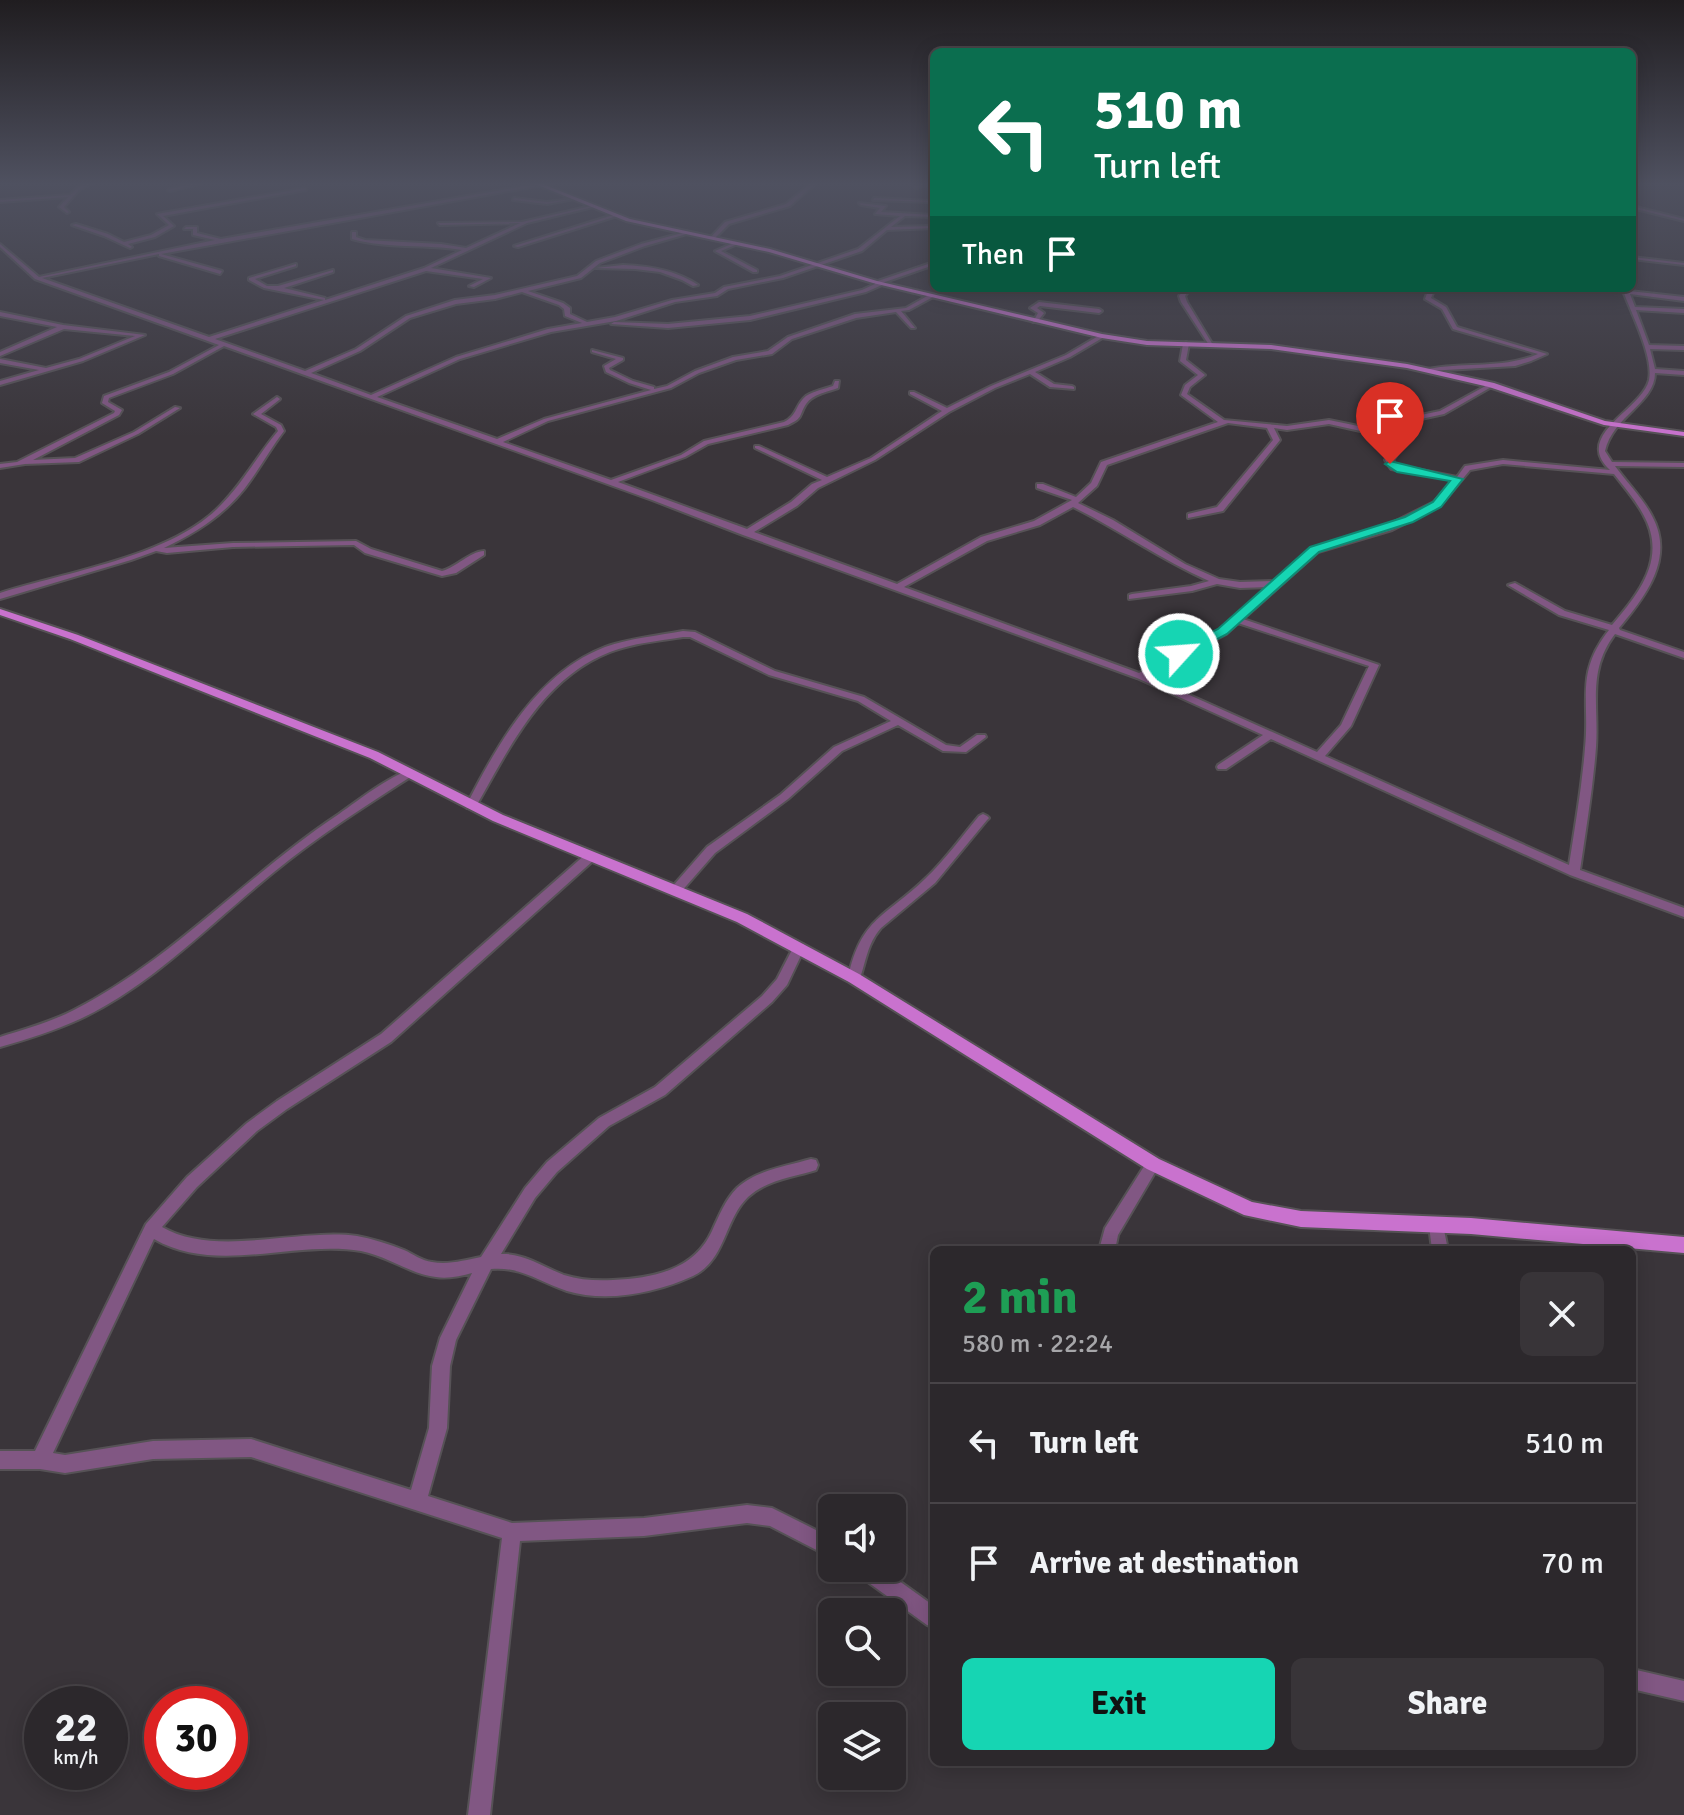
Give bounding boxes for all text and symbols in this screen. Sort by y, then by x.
text: 510 m [1094,75,1242,144]
icon: left [962,80,1066,184]
text: Turn left [1094,144,1221,189]
icon: arrive [1040,232,1084,276]
text: Then [962,236,1024,273]
pin [1356,382,1424,464]
icon: arrive [1368,394,1412,438]
position arrow [1137,612,1221,696]
text: 2 min [962,1268,1078,1327]
button: close [1520,1272,1604,1356]
text: 580 m · 22:24 [962,1328,1113,1360]
icon: left [962,1421,1006,1465]
text: Turn left [1030,1425,1139,1462]
text: 510 m [1525,1425,1604,1462]
map controls [818,1494,906,1790]
button: sound [818,1494,906,1582]
icon: arrive [962,1541,1006,1585]
text: Arrive at destination [1030,1545,1299,1582]
text: 70 m [1541,1545,1604,1582]
button: search [818,1598,906,1686]
button: Exit [962,1658,1275,1750]
button: Share [1291,1658,1604,1750]
speed limit sign: 30 [144,1686,248,1790]
button: layers [818,1702,906,1790]
text: 22 [54,1703,98,1753]
text: km/h [53,1745,99,1770]

